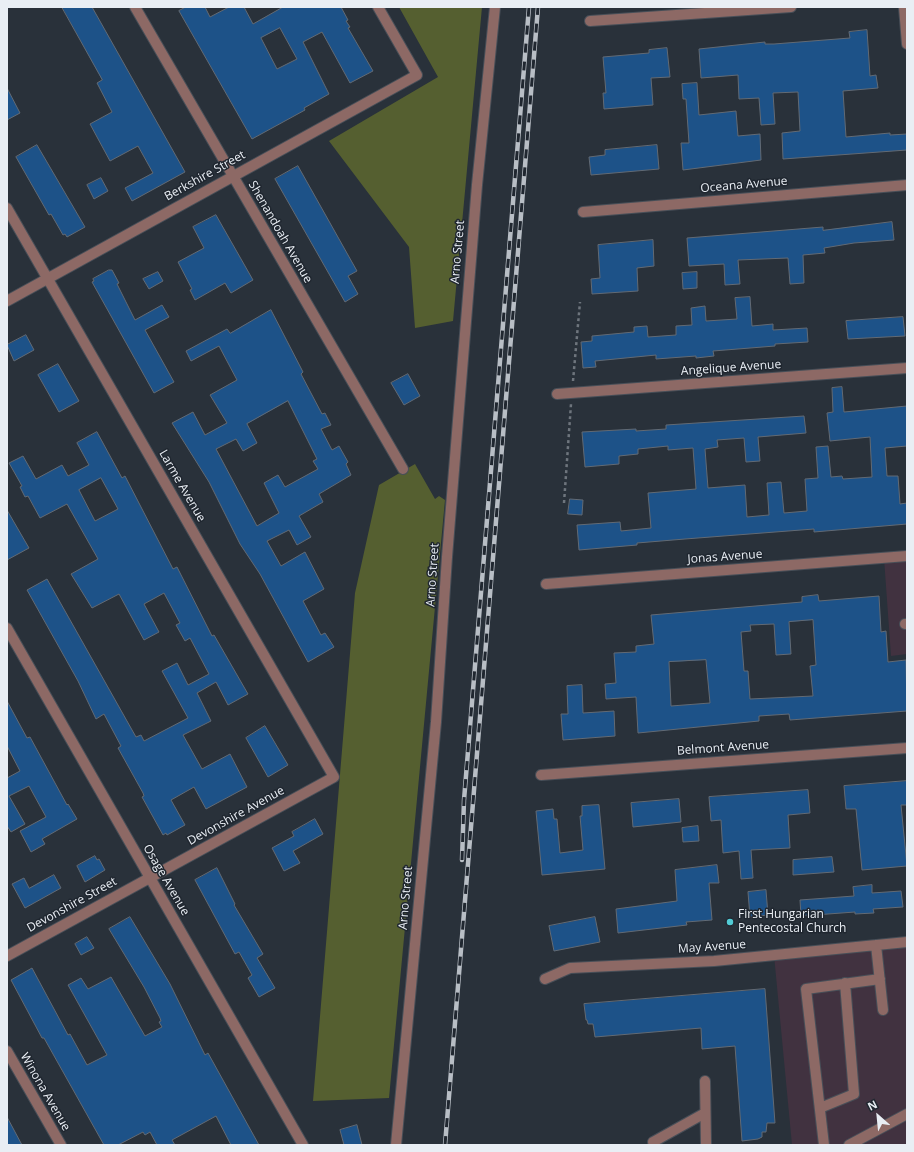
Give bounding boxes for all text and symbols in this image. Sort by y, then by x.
street label: Berkshire Street [162,148,248,204]
street label: Oceana Avenue [700,174,788,196]
street label: Shenandoah Avenue [245,178,315,286]
street label: Arno Street [448,220,468,284]
street label: Angelique Avenue [680,357,782,379]
street label: Larme Avenue [156,448,208,524]
street label: Arno Street [424,543,442,607]
street label: Jonas Avenue [687,547,763,567]
street label: Belmont Avenue [676,738,770,758]
street label: Devonshire Avenue [185,783,287,849]
street label: Osage Avenue [140,842,192,918]
street label: Arno Street [396,866,416,930]
street label: Devonshire Street [25,874,119,936]
place label: First Hungarian Pentecostal Church [738,908,846,936]
marker: First Hungarian Pentecostal Church [725,917,735,927]
street label: May Avenue [677,937,747,957]
street label: Winona Avenue [17,1050,73,1134]
north arrow [858,1096,898,1136]
text: N [865,1096,880,1114]

